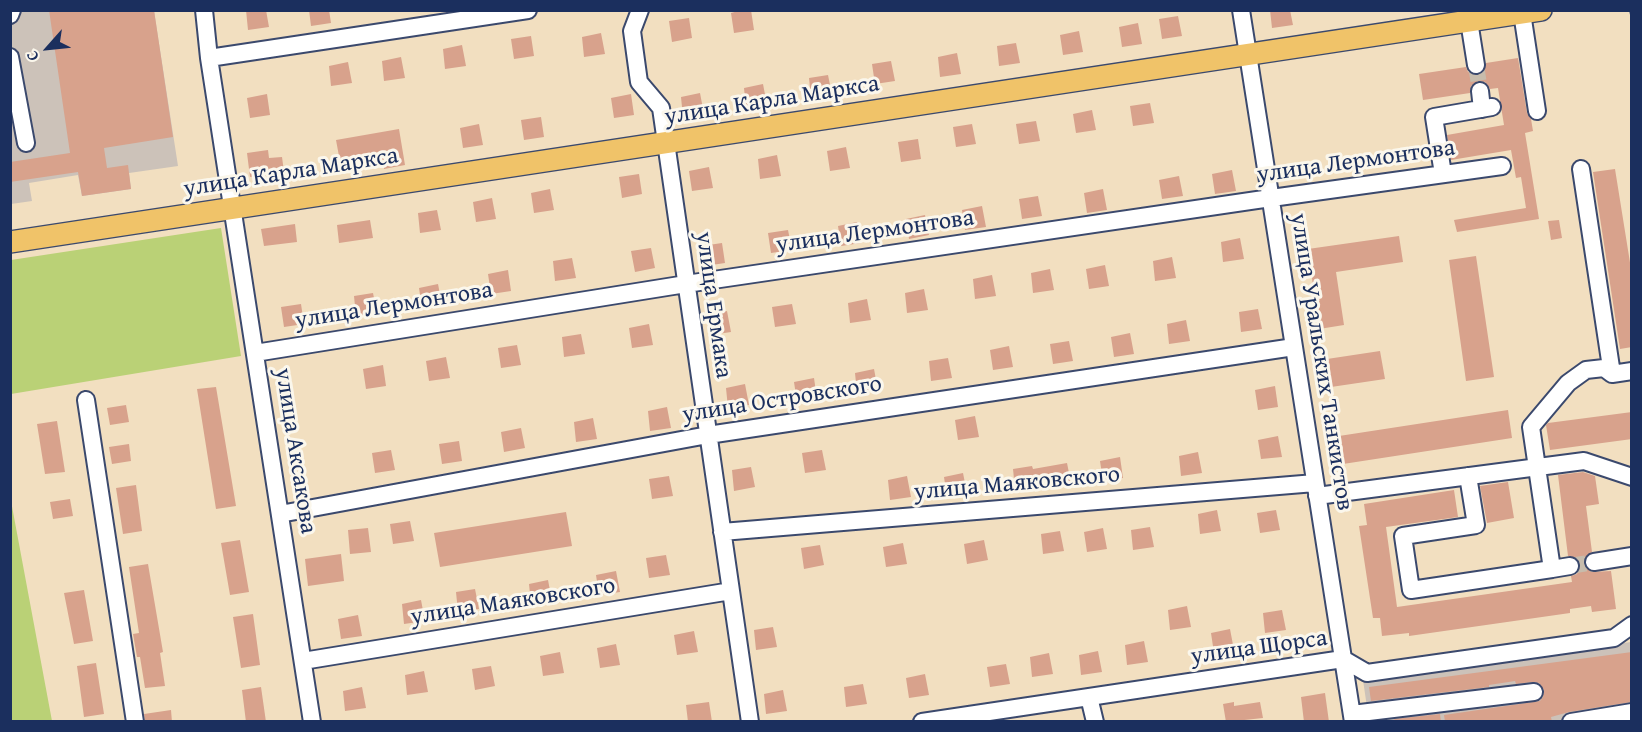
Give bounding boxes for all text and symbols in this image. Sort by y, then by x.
north arrow [18,18,78,78]
text: С [19,47,45,66]
street label: улица Карла Маркса [663,70,881,132]
street label: улица Лермонтова [1255,134,1457,190]
street label: улица Карла Маркса [182,142,400,204]
street label: улица Лермонтова [774,204,976,260]
street label: улица Уральских Танкистов [1283,211,1359,513]
street label: улица Ермака [688,230,738,380]
street label: улица Лермонтова [293,276,495,336]
street label: улица Аксакова [268,366,322,536]
street label: улица Островского [680,370,884,430]
street label: улица Маяковского [913,461,1121,507]
street label: улица Маяковского [409,572,617,632]
street label: улица Щорса [1189,624,1329,672]

